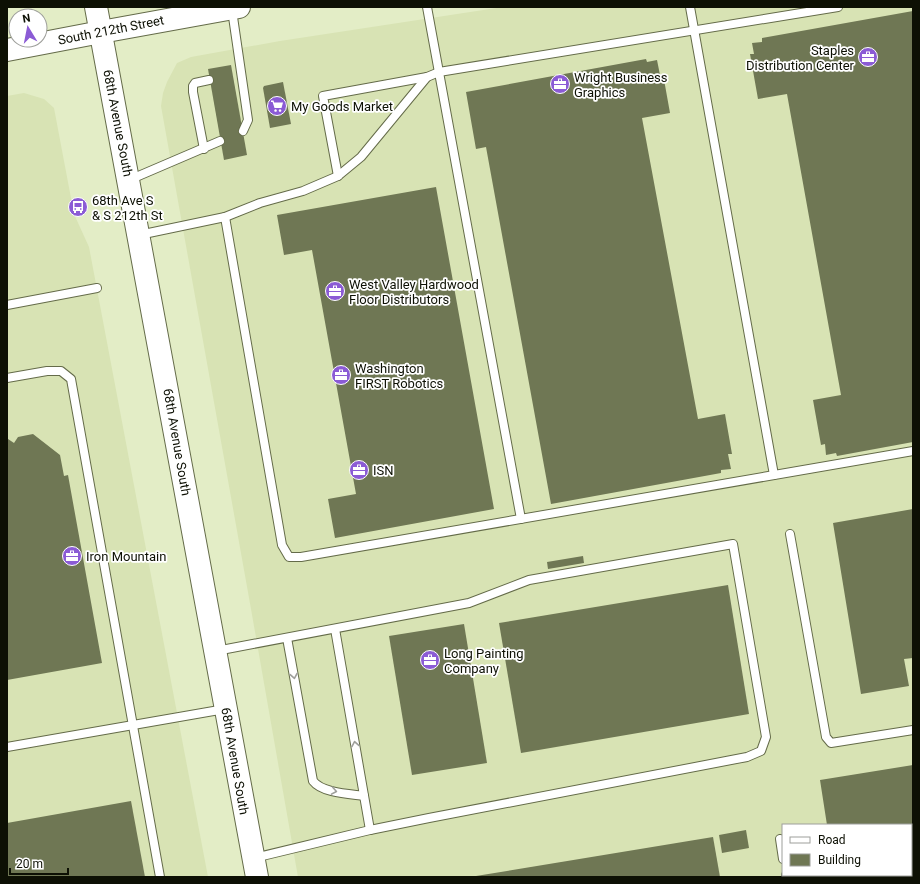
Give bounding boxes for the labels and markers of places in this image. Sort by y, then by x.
place label: Staples Distribution Center [746,43,855,73]
office icon: Staples Distribution Center [857,46,879,68]
place label: Wright Business Graphics [574,70,668,100]
office icon: Wright Business Graphics [549,73,571,95]
supermarket icon: My Goods Market [266,95,288,117]
place label: My Goods Market [291,99,393,114]
place label: 68th Ave S & S 212th St [92,193,163,223]
bus stop icon: 68th Ave S & S 212th St [67,196,89,218]
place label: West Valley Hardwood Floor Distributors [349,277,479,307]
office icon: West Valley Hardwood Floor Distributors [324,280,346,302]
place label: Washington FIRST Robotics [355,361,444,391]
office icon: Washington FIRST Robotics [330,364,352,386]
office icon: ISN [348,459,370,481]
place label: ISN [373,463,394,478]
office icon: Iron Mountain [61,545,83,567]
place label: Iron Mountain [86,549,166,564]
place label: Long Painting Company [444,646,524,676]
office icon: Long Painting Company [419,649,441,671]

